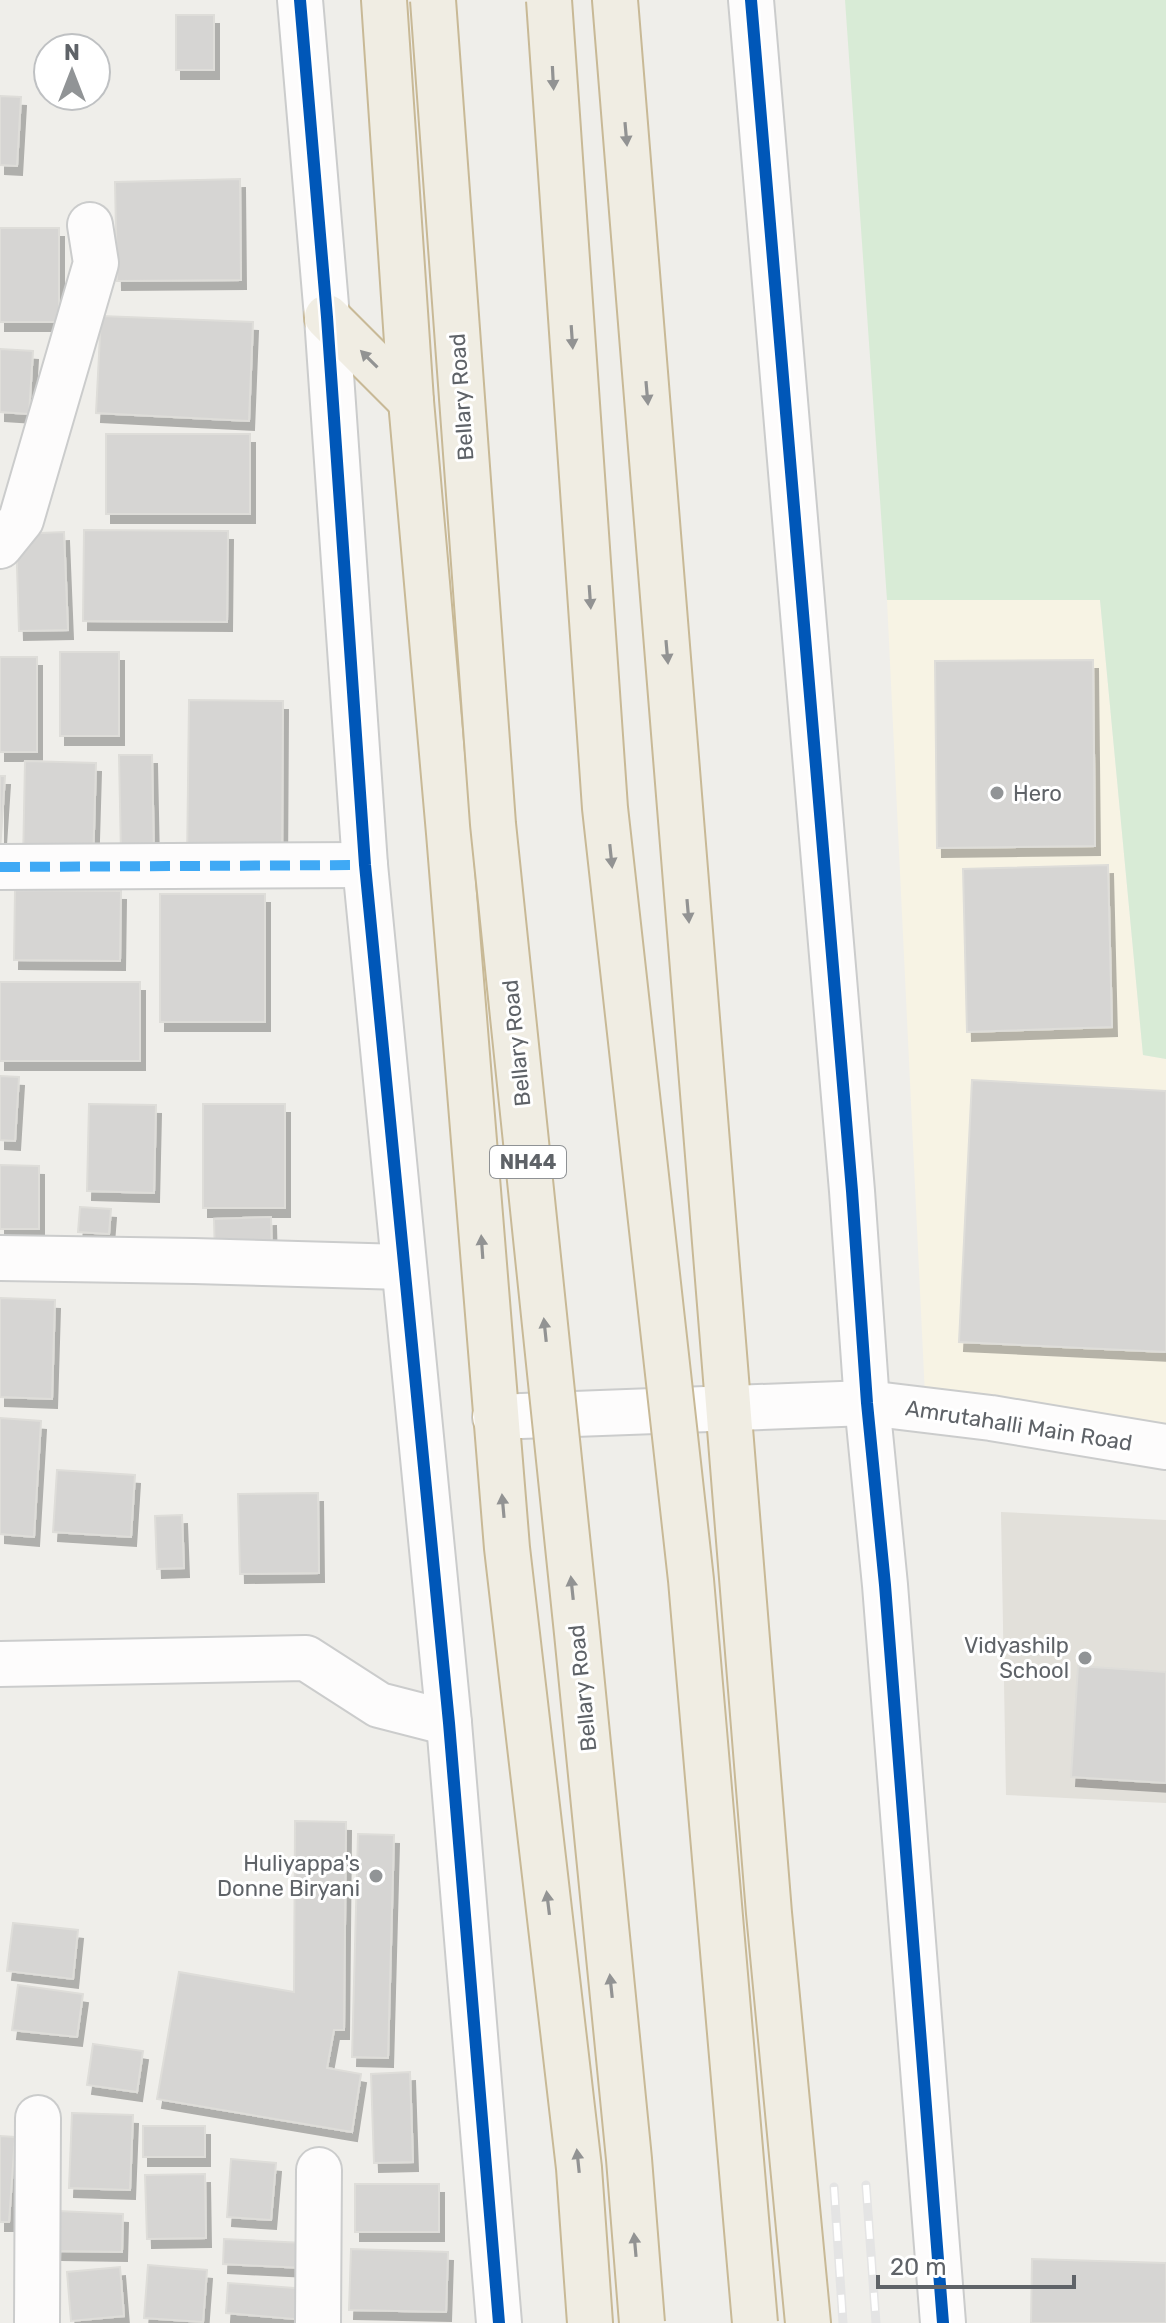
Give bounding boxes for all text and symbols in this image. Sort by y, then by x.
north arrow [32,32,112,112]
text: N [64,39,80,66]
one-way arrow [547,66,560,91]
one-way arrow [620,122,633,147]
one-way arrow [566,325,579,350]
street label: Bellary Road [444,333,479,461]
one-way arrow [361,350,379,369]
one-way arrow [640,381,653,406]
one-way arrow [584,585,597,610]
one-way arrow [661,640,674,665]
place label: Hero [1013,780,1062,807]
marker: Hero [988,784,1006,802]
one-way arrow [604,844,617,869]
one-way arrow [682,899,695,924]
street label: Bellary Road [496,978,537,1108]
road number: NH44 [490,1146,566,1178]
one-way arrow [475,1234,488,1259]
one-way arrow [539,1317,552,1342]
street label: Amrutahalli Main Road [904,1394,1134,1457]
one-way arrow [496,1493,509,1518]
one-way arrow [565,1575,578,1600]
street label: Bellary Road [562,1623,603,1753]
place label: Vidyashilp School [964,1632,1069,1684]
marker: Vidyashilp School [1076,1649,1094,1667]
place label: Huliyappa's Donne Biryani [217,1850,360,1902]
marker: Huliyappa's Donne Biryani [367,1867,385,1885]
one-way arrow [541,1890,554,1915]
one-way arrow [605,1973,618,1998]
one-way arrow [571,2149,584,2174]
one-way arrow [629,2232,642,2257]
scale bar [878,2239,1074,2289]
text: 20 m [890,2253,947,2281]

